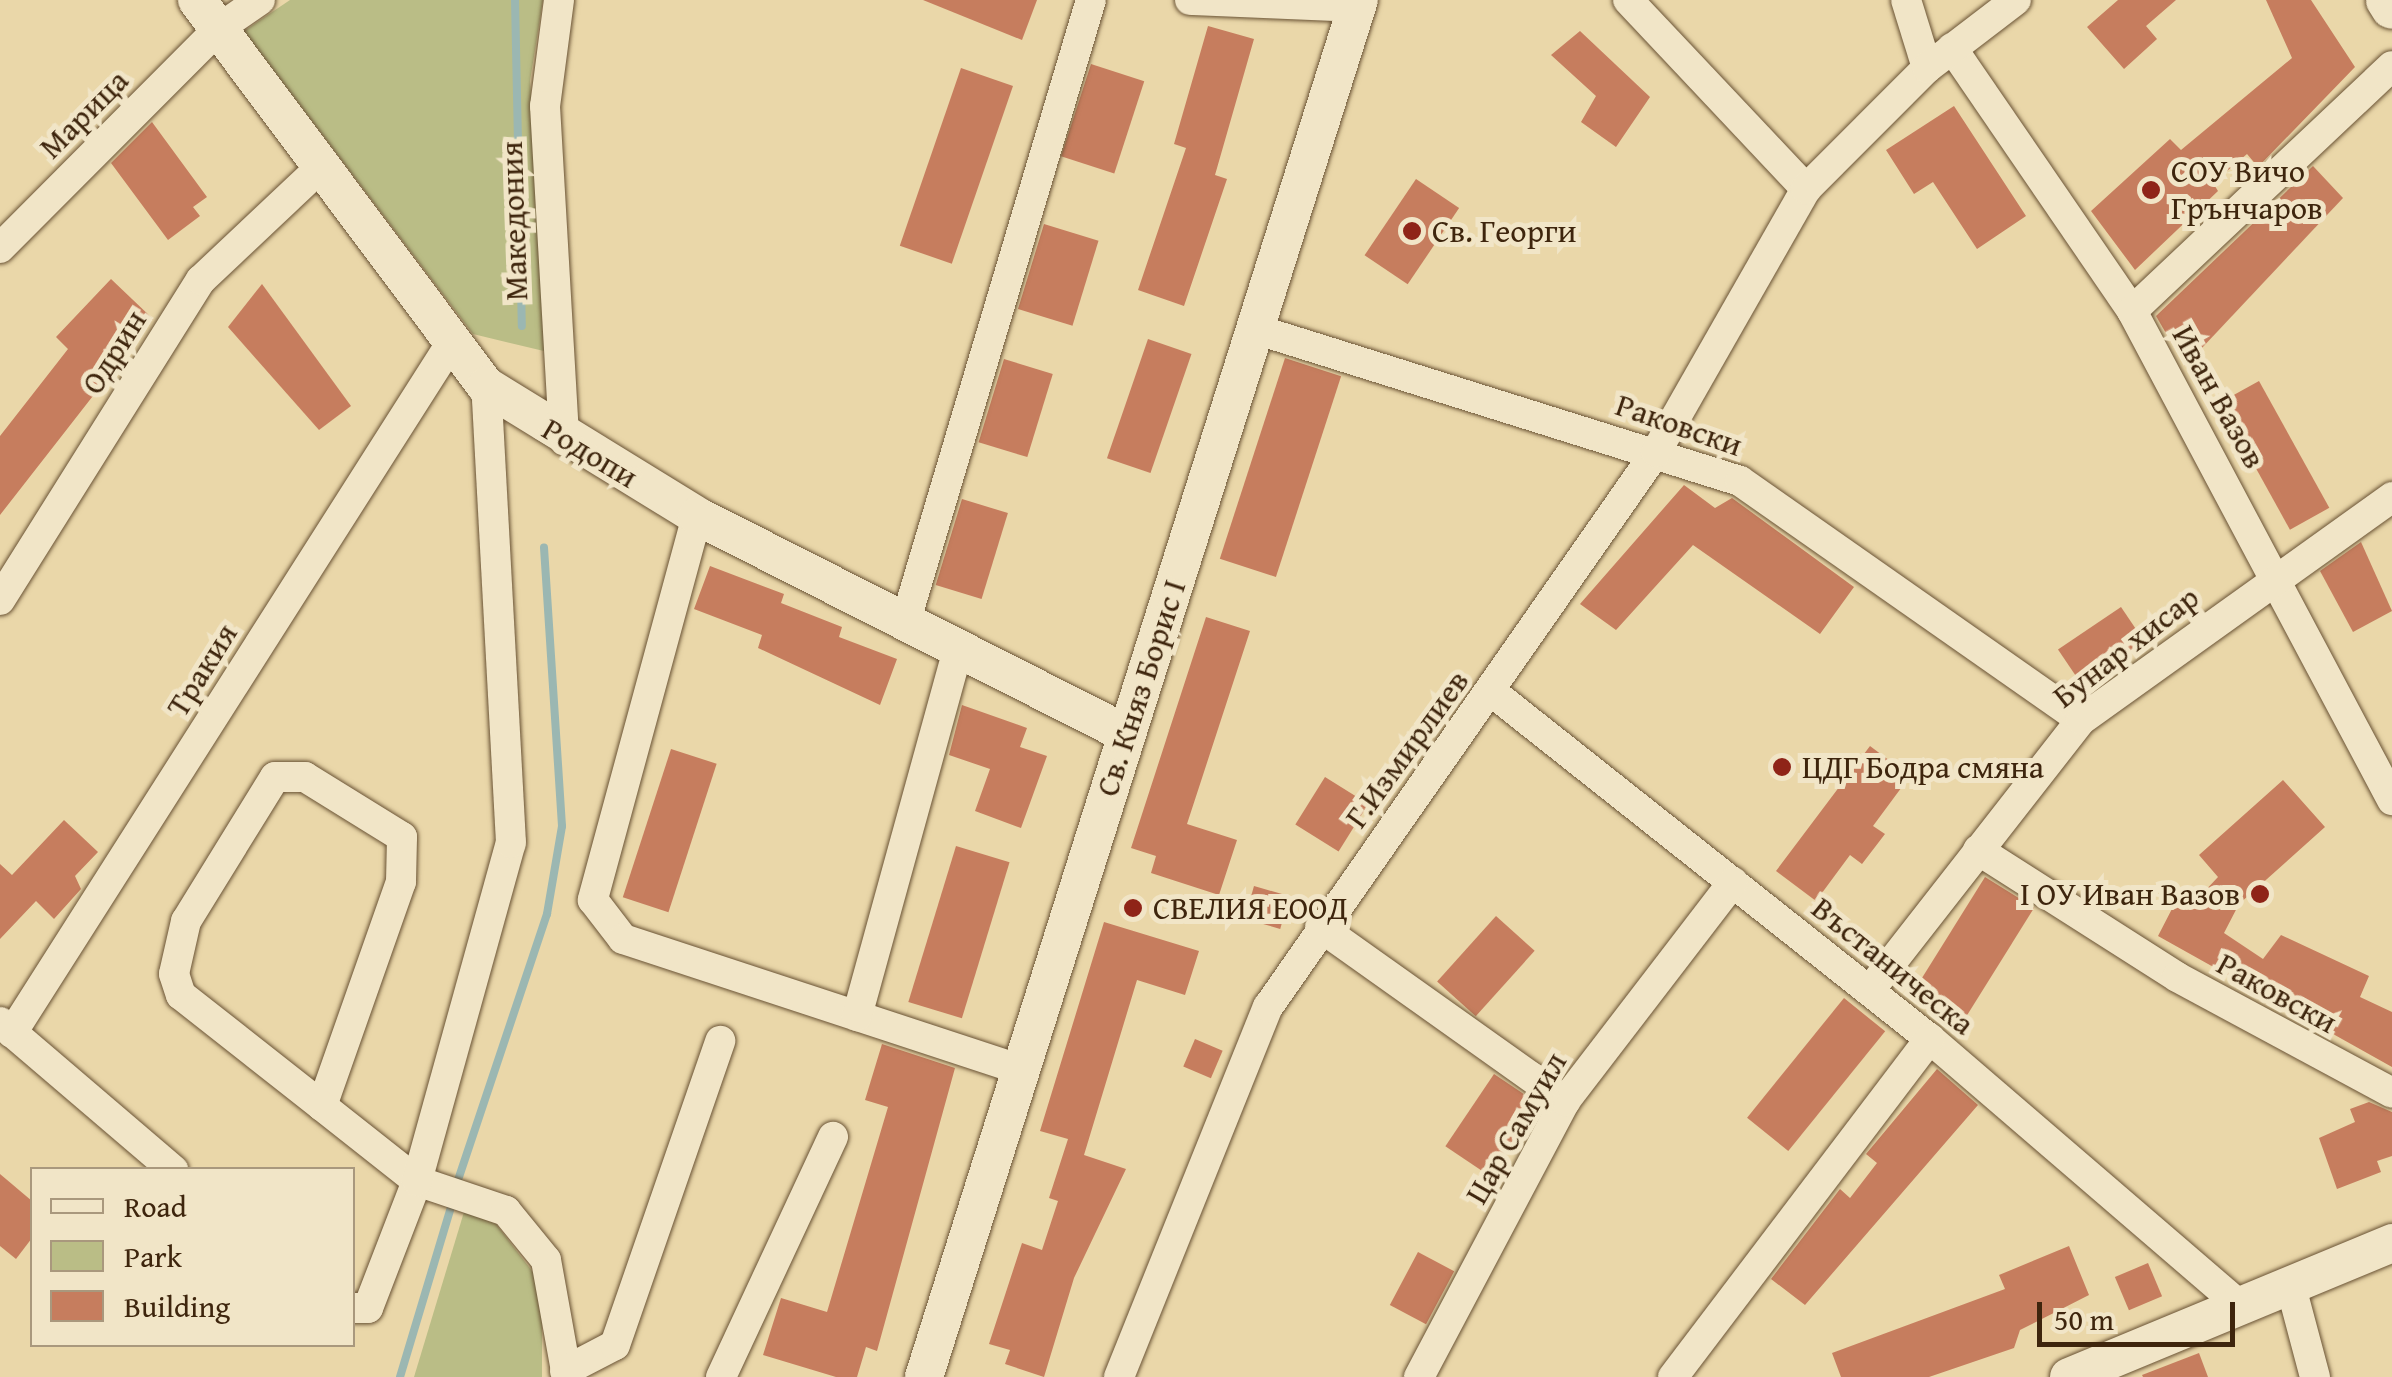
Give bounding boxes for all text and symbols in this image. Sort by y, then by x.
street label: Марица [31,61,137,167]
street label: Македония [492,141,536,301]
place label: СОУ Вичо Грънчаров [2171,153,2323,228]
marker: СОУ Вичо Грънчаров [2140,179,2162,201]
place label: Св. Георги [1432,212,1576,250]
marker: Св. Георги [1401,220,1423,242]
street label: Одрин [73,303,155,401]
street label: Иван Вазов [2164,319,2274,475]
street label: Раковски [1611,386,1747,464]
street label: Родопи [535,410,645,496]
street label: Св. Княз Борис I [1088,575,1194,801]
street label: Бунар хисар [2045,578,2207,716]
street label: Тракия [159,616,245,724]
street label: Г.Измирлиев [1337,663,1477,835]
place label: ЦДГ Бодра смяна [1802,748,2044,786]
marker: ЦДГ Бодра смяна [1771,756,1793,778]
place label: I ОУ Иван Вазов [2020,875,2240,913]
marker: I ОУ Иван Вазов [2249,883,2271,905]
place label: СВЕЛИЯ ЕООД [1153,889,1348,927]
street label: Въстаническа [1804,889,1982,1043]
marker: СВЕЛИЯ ЕООД [1122,897,1144,919]
street label: Раковски [2210,944,2344,1042]
street label: Цар Самуил [1457,1045,1575,1211]
legend [30,1167,355,1347]
text: Road [124,1184,187,1228]
text: Park [124,1234,182,1278]
scale bar [2042,1282,2240,1344]
text: Building [124,1284,230,1328]
text: 50 m [2054,1297,2114,1341]

